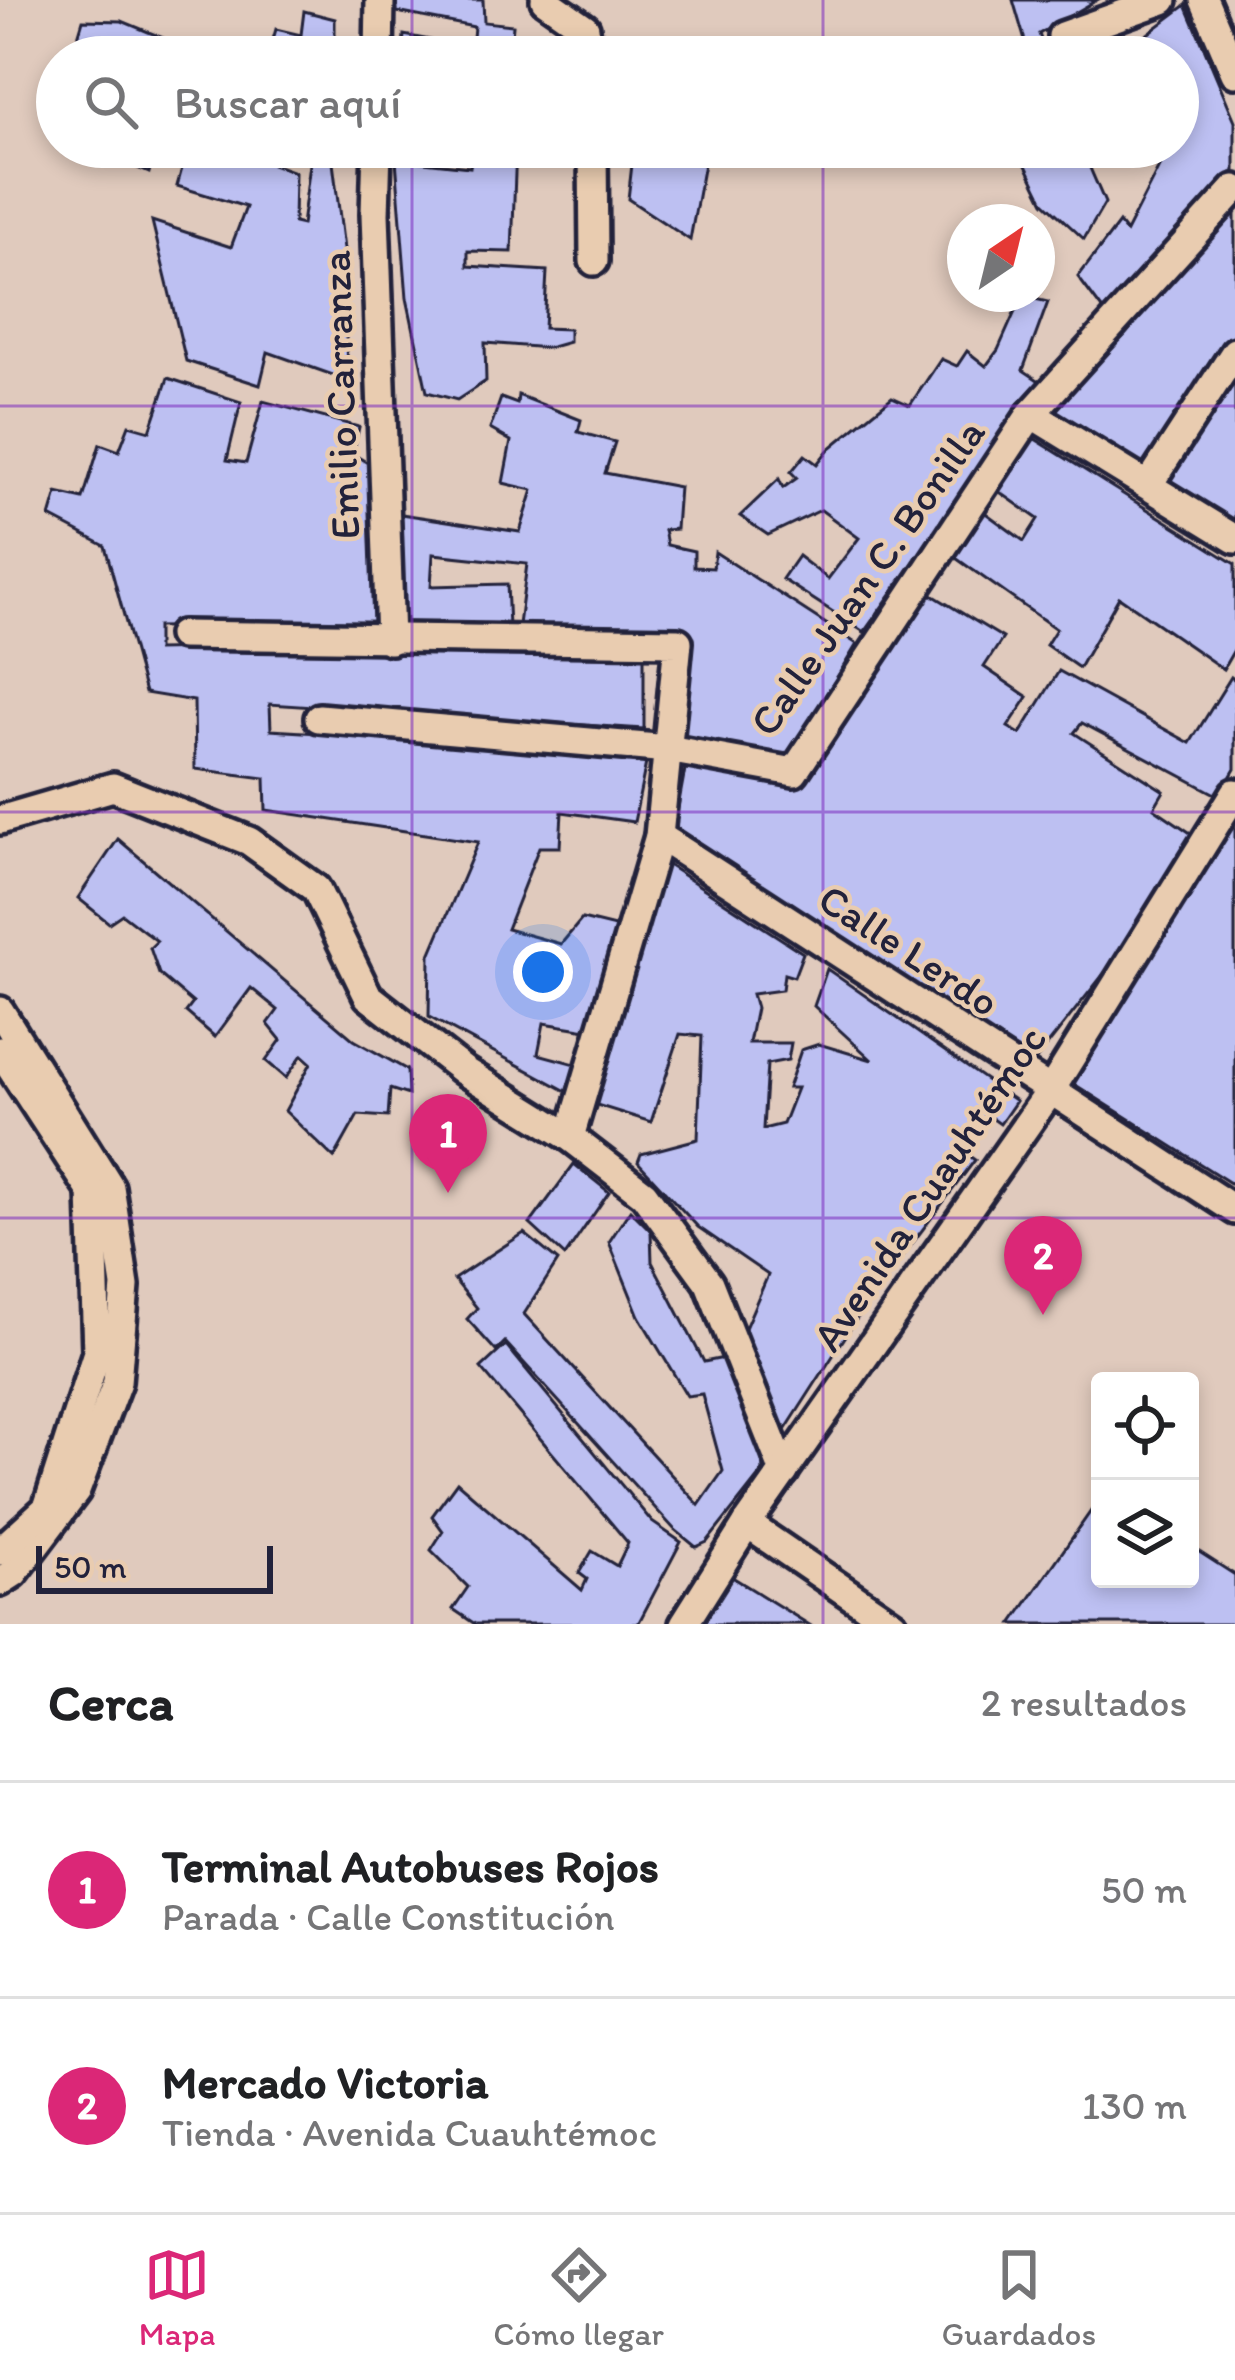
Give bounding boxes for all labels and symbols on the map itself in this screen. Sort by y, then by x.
north arrow [947,204,1055,312]
street label: Emilio Carranza [309,249,371,540]
street label: Calle Juan C. Bonilla [738,408,996,745]
street label: Calle Lerdo [809,873,1009,1027]
your location [513,942,573,1002]
street label: Avenida Cuauhtémoc [801,1015,1057,1361]
pin: 1 [409,1094,487,1193]
pin: 2 [1004,1216,1082,1315]
scale bar [36,1540,273,1593]

